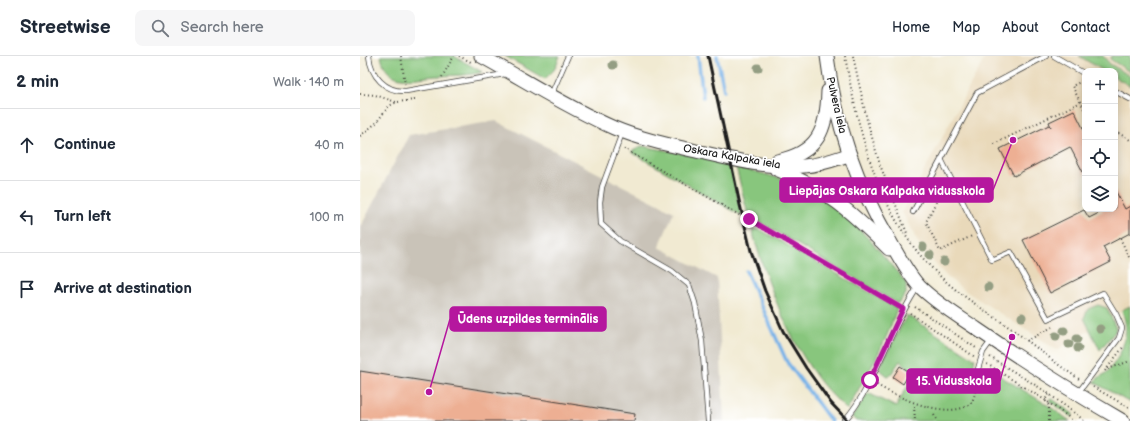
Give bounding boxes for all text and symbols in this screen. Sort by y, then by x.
search box [135,10,415,46]
text: Streetwise [20,16,111,39]
icon: search [149,17,171,39]
text: Search here [181,18,264,37]
text: Home [892,19,930,36]
text: Map [952,19,980,36]
text: About [1002,19,1039,36]
text: Contact [1061,19,1110,36]
map controls [1082,68,1118,212]
button: + [1082,68,1118,104]
text: 2 min [16,72,59,92]
text: Walk · 140 m [273,74,344,90]
street label: Pulvera iela [824,75,849,135]
button: − [1082,104,1118,140]
icon: ahead [16,134,38,156]
text: Continue [54,135,116,154]
text: 40 m [314,137,344,153]
button: locate [1082,140,1118,176]
street label: Oskara Kalpaka iela [682,142,782,171]
button: layers [1082,176,1118,212]
callout: Liepājas Oskara Kalpaka vidusskola [780,178,993,202]
text: Liepājas Oskara Kalpaka vidusskola [789,184,985,199]
icon: left [16,206,38,228]
text: Turn left [54,207,111,226]
text: 100 m [309,209,344,225]
route end [740,210,758,228]
icon: arrive [16,278,38,300]
text: Arrive at destination [54,279,192,298]
callout: Ūdens uzpildes terminālis [450,307,606,331]
text: Ūdens uzpildes terminālis [458,311,598,327]
callout: 15. Vidusskola [907,369,1000,393]
route start [861,371,879,389]
text: 15. Vidusskola [916,374,992,389]

